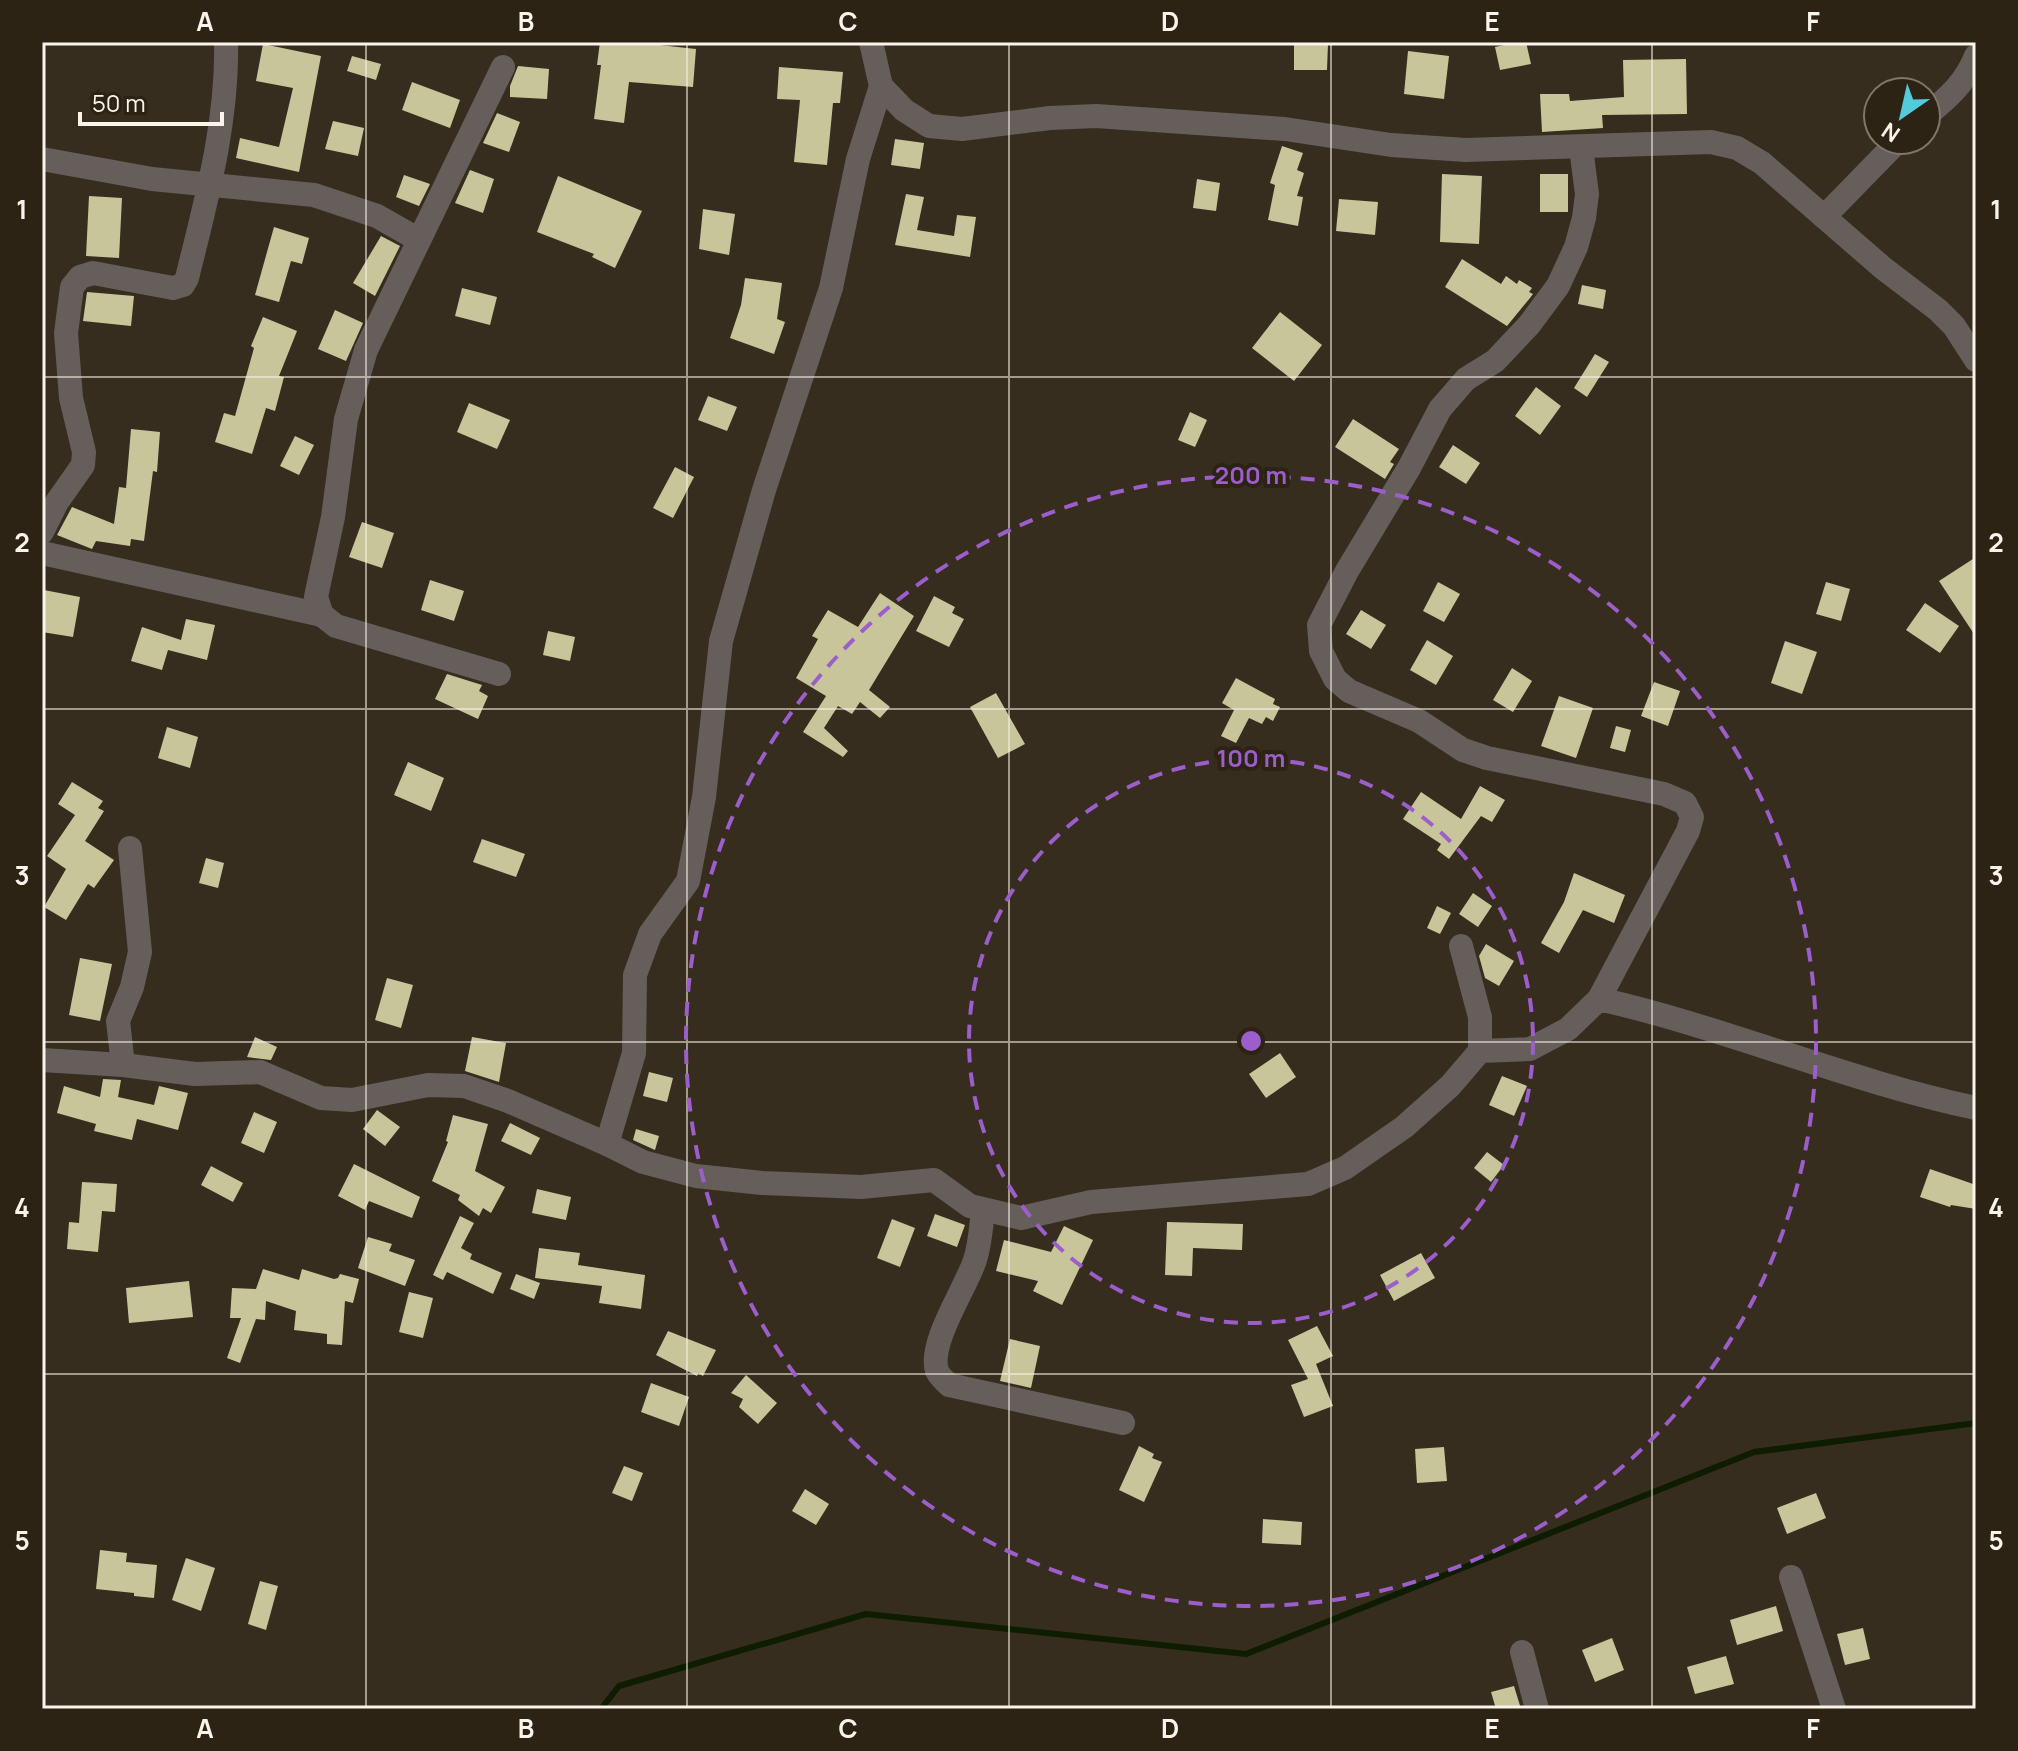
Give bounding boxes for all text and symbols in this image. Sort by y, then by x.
text: A [196,3,214,39]
text: B [518,3,534,39]
text: C [838,3,858,39]
text: D [1161,3,1179,39]
text: E [1484,3,1500,39]
text: F [1806,3,1820,39]
scale bar [80,76,222,126]
north arrow [1862,76,1942,156]
text: 50 m [92,86,146,119]
text: N [1876,116,1906,149]
text: 1 [16,191,28,227]
text: 1 [1990,191,2002,227]
text: 200 m [1215,458,1287,491]
text: 2 [14,524,30,560]
text: 2 [1988,524,2004,560]
text: 100 m [1217,741,1285,774]
text: 3 [14,857,30,893]
text: 3 [1988,857,2004,893]
centre of rings [1237,1027,1265,1055]
text: 4 [14,1189,30,1225]
text: 4 [1988,1189,2004,1225]
text: 5 [14,1522,30,1558]
text: 5 [1988,1522,2004,1558]
text: A [196,1710,214,1746]
text: B [518,1710,534,1746]
text: C [838,1710,858,1746]
text: D [1161,1710,1179,1746]
text: E [1484,1710,1500,1746]
text: F [1806,1710,1820,1746]

